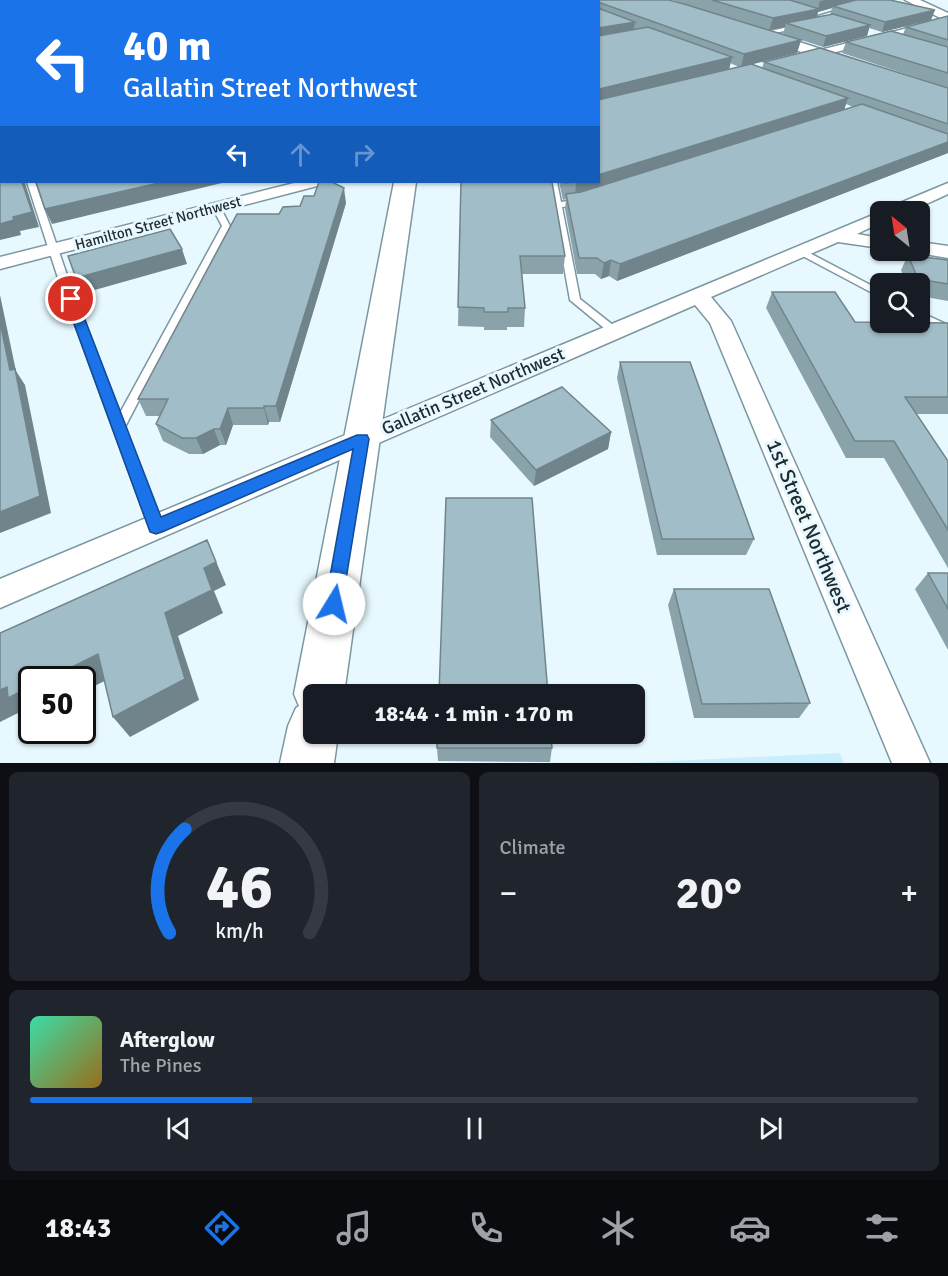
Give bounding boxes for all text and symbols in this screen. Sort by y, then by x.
text: 40 m [123,21,212,72]
icon: left [24,24,102,102]
text: Gallatin Street Northwest [123,72,418,105]
icon: left [221,138,254,171]
icon: ahead [284,138,317,171]
icon: right [347,138,380,171]
street label: Hamilton Street Northwest [73,192,243,254]
north arrow [870,201,930,261]
map controls [870,201,930,333]
pin [45,273,96,324]
button: search [870,273,930,333]
icon: arrive [54,282,87,315]
street label: Gallatin Street Northwest [378,343,568,439]
street label: 1st Street Northwest [761,436,857,616]
position arrow [302,572,366,636]
speed limit sign: 50 [18,666,96,744]
text: 18:44 · 1 min · 170 m [374,700,574,727]
text: Climate [500,835,565,860]
text: 46 [206,848,273,925]
text: 20° [675,866,742,921]
text: − [500,873,517,914]
text: + [900,873,918,914]
text: km/h [215,919,264,945]
text: Afterglow [120,1026,215,1053]
text: The Pines [120,1053,202,1078]
icon: previous [162,1112,195,1145]
icon: pause [458,1112,491,1145]
icon: next [754,1112,787,1145]
icon: directions [201,1207,243,1249]
icon: music [333,1207,375,1249]
icon: phone [465,1207,507,1249]
icon: climate [597,1207,639,1249]
icon: car [729,1207,771,1249]
icon: filters [861,1207,903,1249]
text: 18:43 [45,1212,111,1245]

